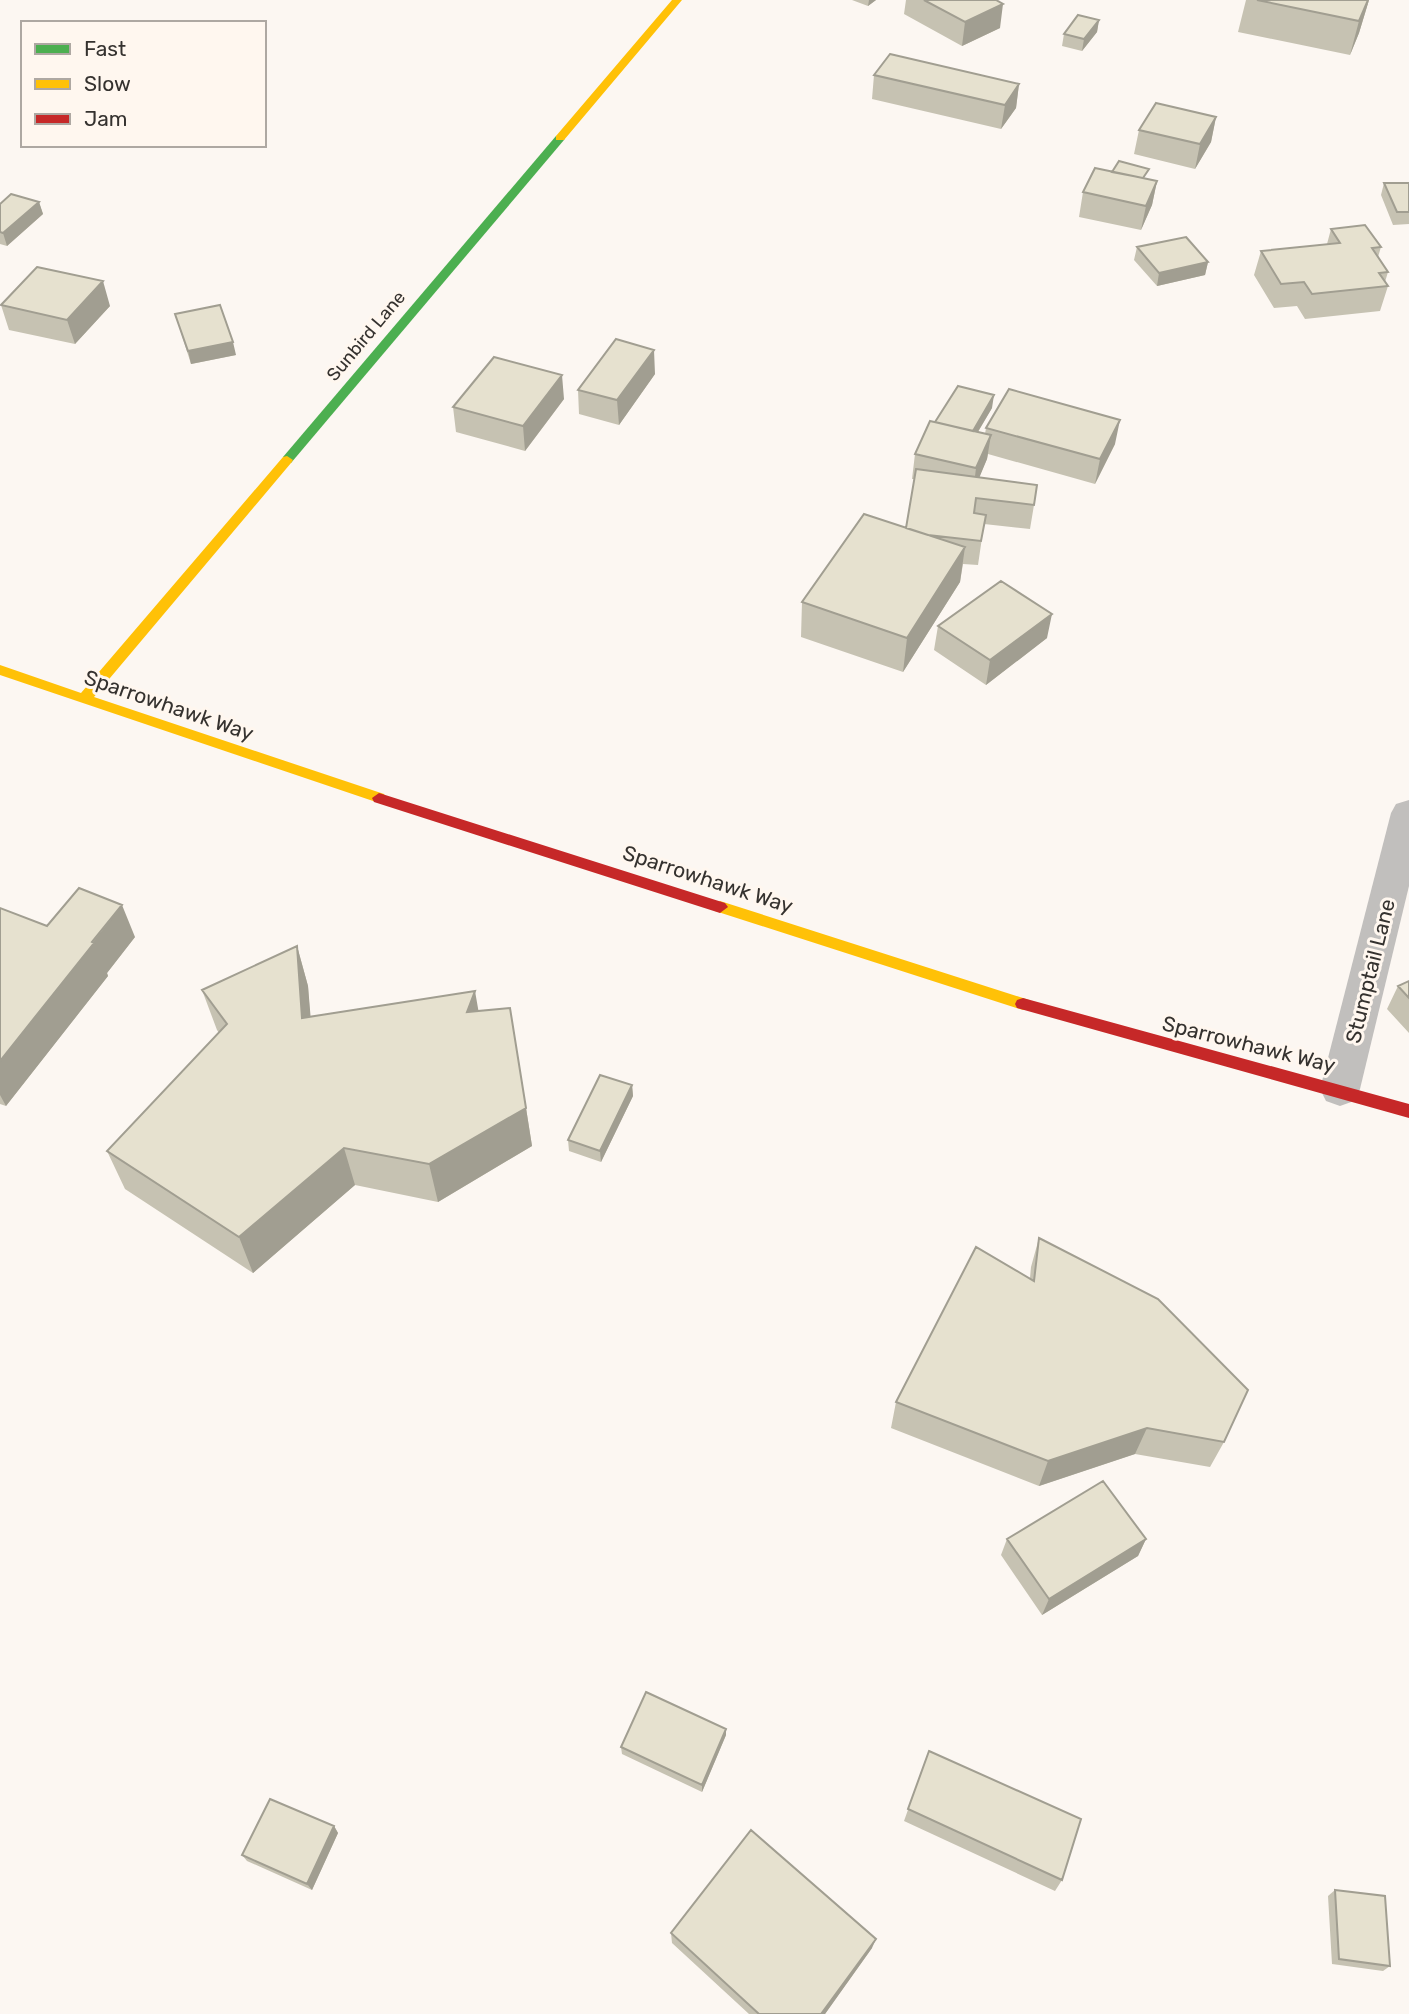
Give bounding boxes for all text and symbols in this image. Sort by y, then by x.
legend [21,21,266,147]
text: Fast [84,36,126,61]
text: Slow [84,71,131,96]
text: Jam [84,106,128,131]
street label: Sunbird Lane [322,286,410,386]
street label: Sparrowhawk Way [81,664,257,746]
street label: Sparrowhawk Way [620,840,797,918]
street label: Stumptail Lane [1340,896,1400,1046]
street label: Sparrowhawk Way [1160,1010,1339,1078]

